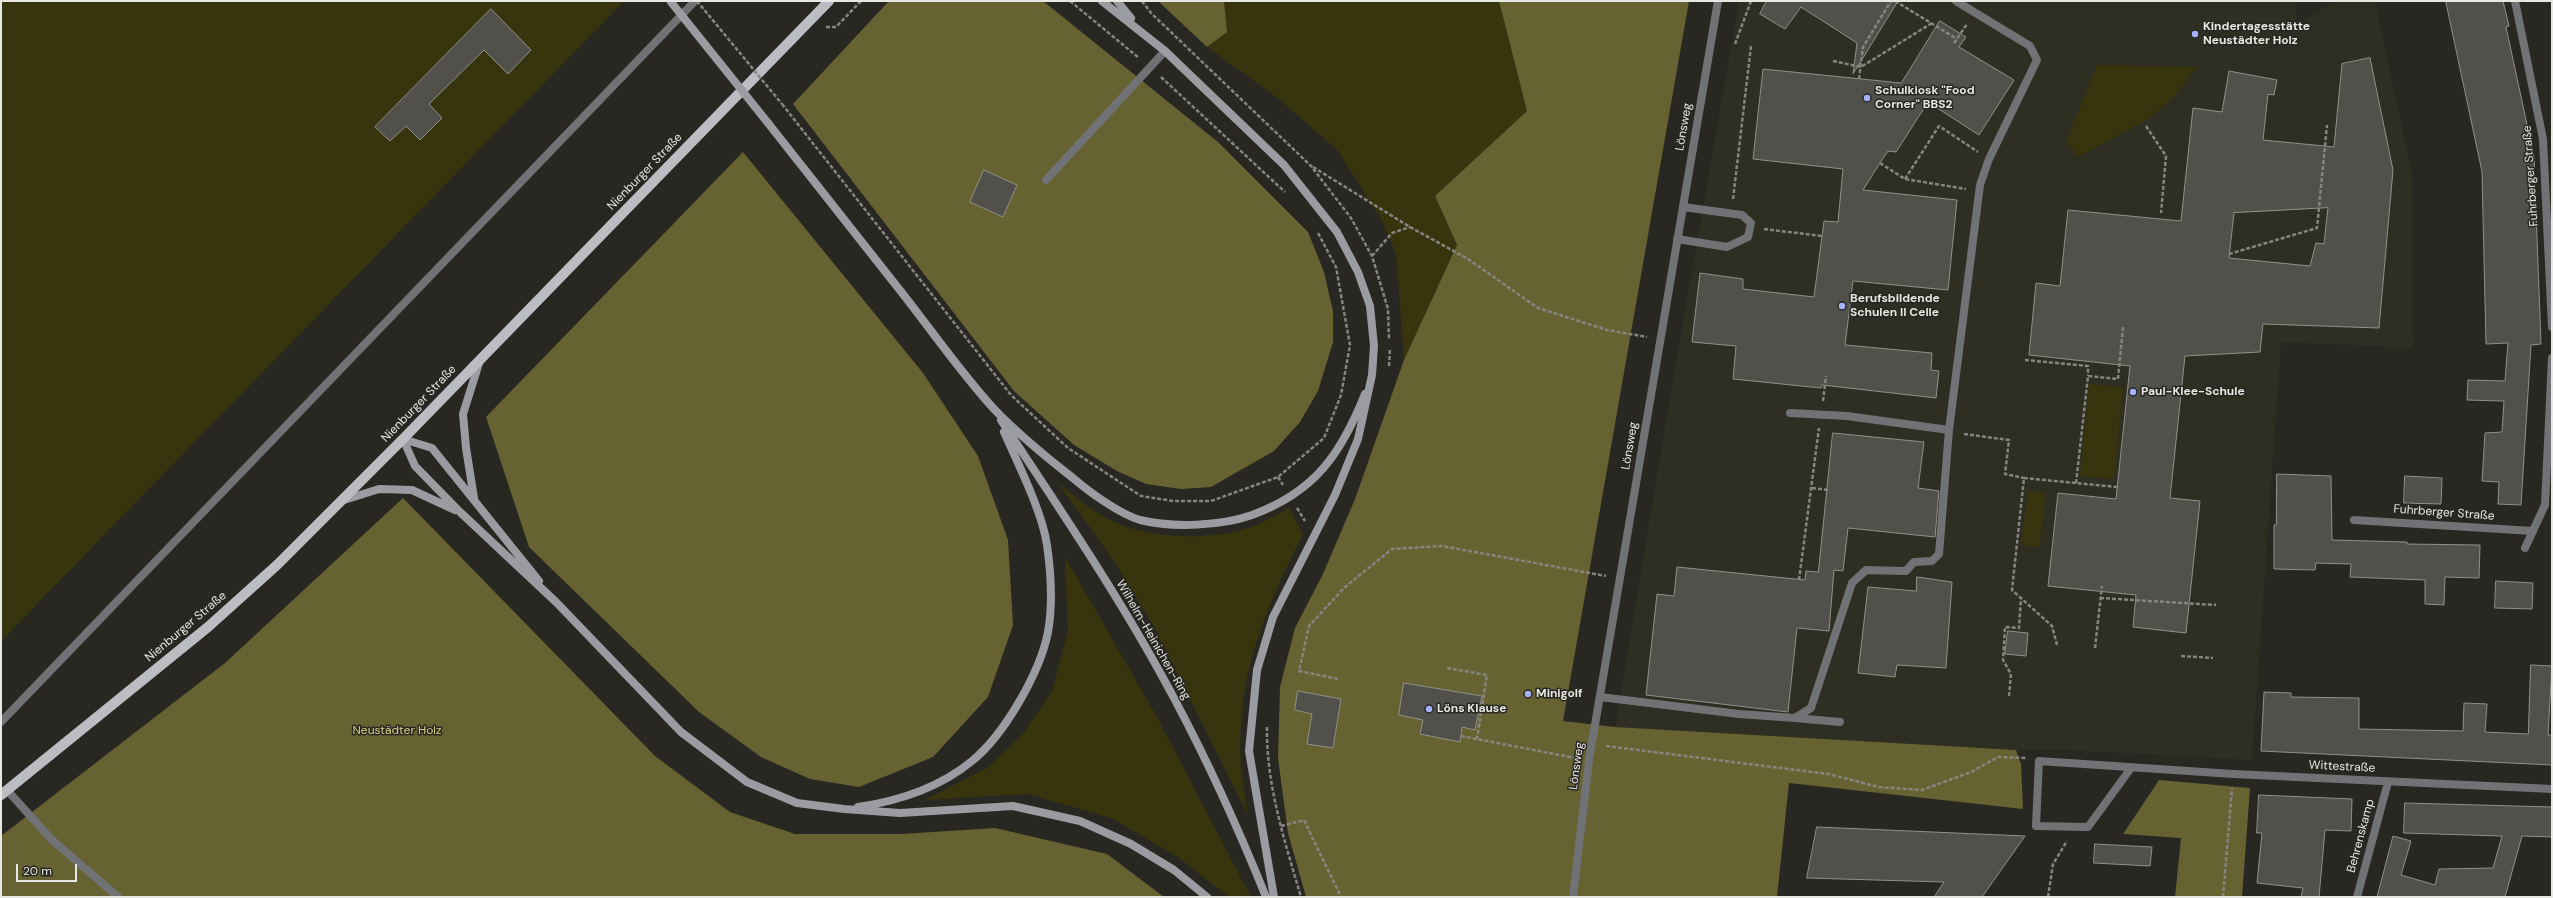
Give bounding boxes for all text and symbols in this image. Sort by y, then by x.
place label: Kindertagesstätte Neustädter Holz [2203,20,2310,48]
marker: Kindertagesstätte Neustädter Holz [2190,29,2200,39]
place label: Schulkiosk "Food Corner" BBS2 [1875,84,1974,112]
marker: Schulkiosk "Food Corner" BBS2 [1862,93,1872,103]
street label: Lönsweg [1673,102,1695,152]
street label: Fuhrberger Straße [2520,125,2542,227]
street label: Nienburger Straße [605,130,685,214]
place label: Berufsbildende Schulen II Celle [1850,292,1940,320]
marker: Berufsbildende Schulen II Celle [1837,301,1847,311]
street label: Nienburger Straße [379,362,459,446]
place label: Paul-Klee-Schule [2141,385,2245,399]
marker: Paul-Klee-Schule [2128,387,2138,397]
street label: Lönsweg [1619,421,1641,471]
street label: Fuhrberger Straße [2393,502,2495,524]
street label: Wilhelm-Heinichen-Ring [1113,578,1193,702]
street label: Nienburger Straße [142,589,230,665]
place label: Minigolf [1536,687,1582,701]
marker: Minigolf [1523,689,1533,699]
place label: Löns Klause [1437,702,1506,716]
marker: Löns Klause [1424,704,1434,714]
park label: Neustädter Holz [353,724,441,738]
street label: Lönsweg [1567,741,1587,791]
street label: Wittestraße [2308,758,2376,776]
street label: Behrenskamp [2344,798,2378,874]
scale bar [18,856,79,882]
text: 20 m [23,863,52,879]

